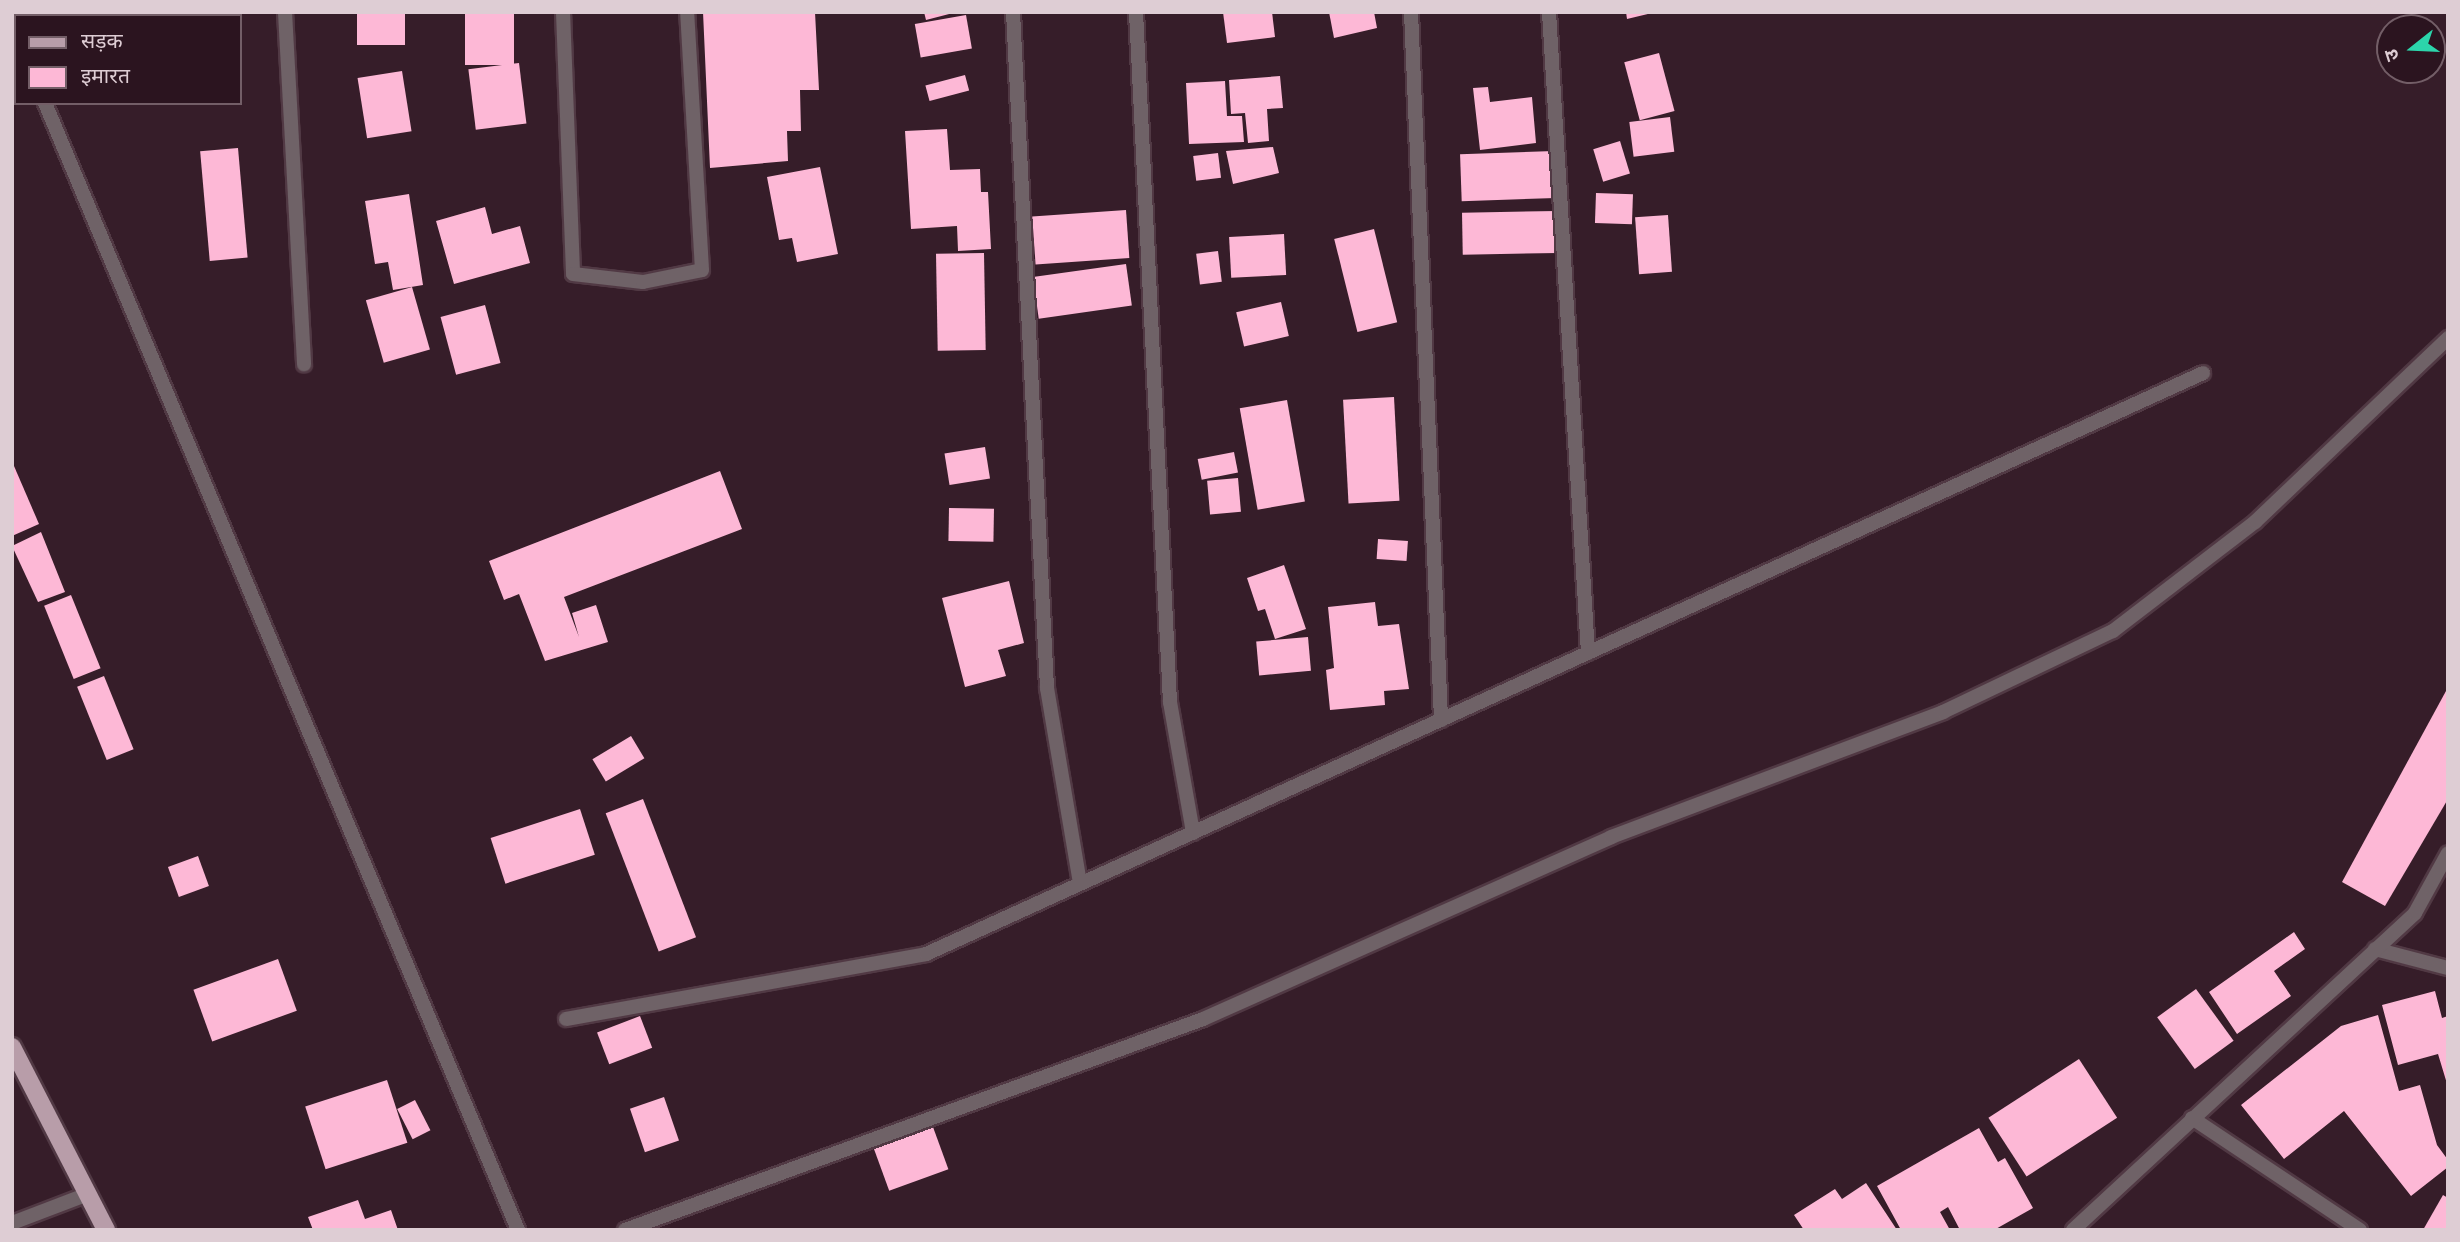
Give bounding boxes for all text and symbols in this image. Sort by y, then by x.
legend [14,14,242,105]
north arrow [2376,14,2446,84]
text: सड़क [81,31,123,52]
text: उ [2382,47,2403,63]
text: इमारत [81,66,130,87]

